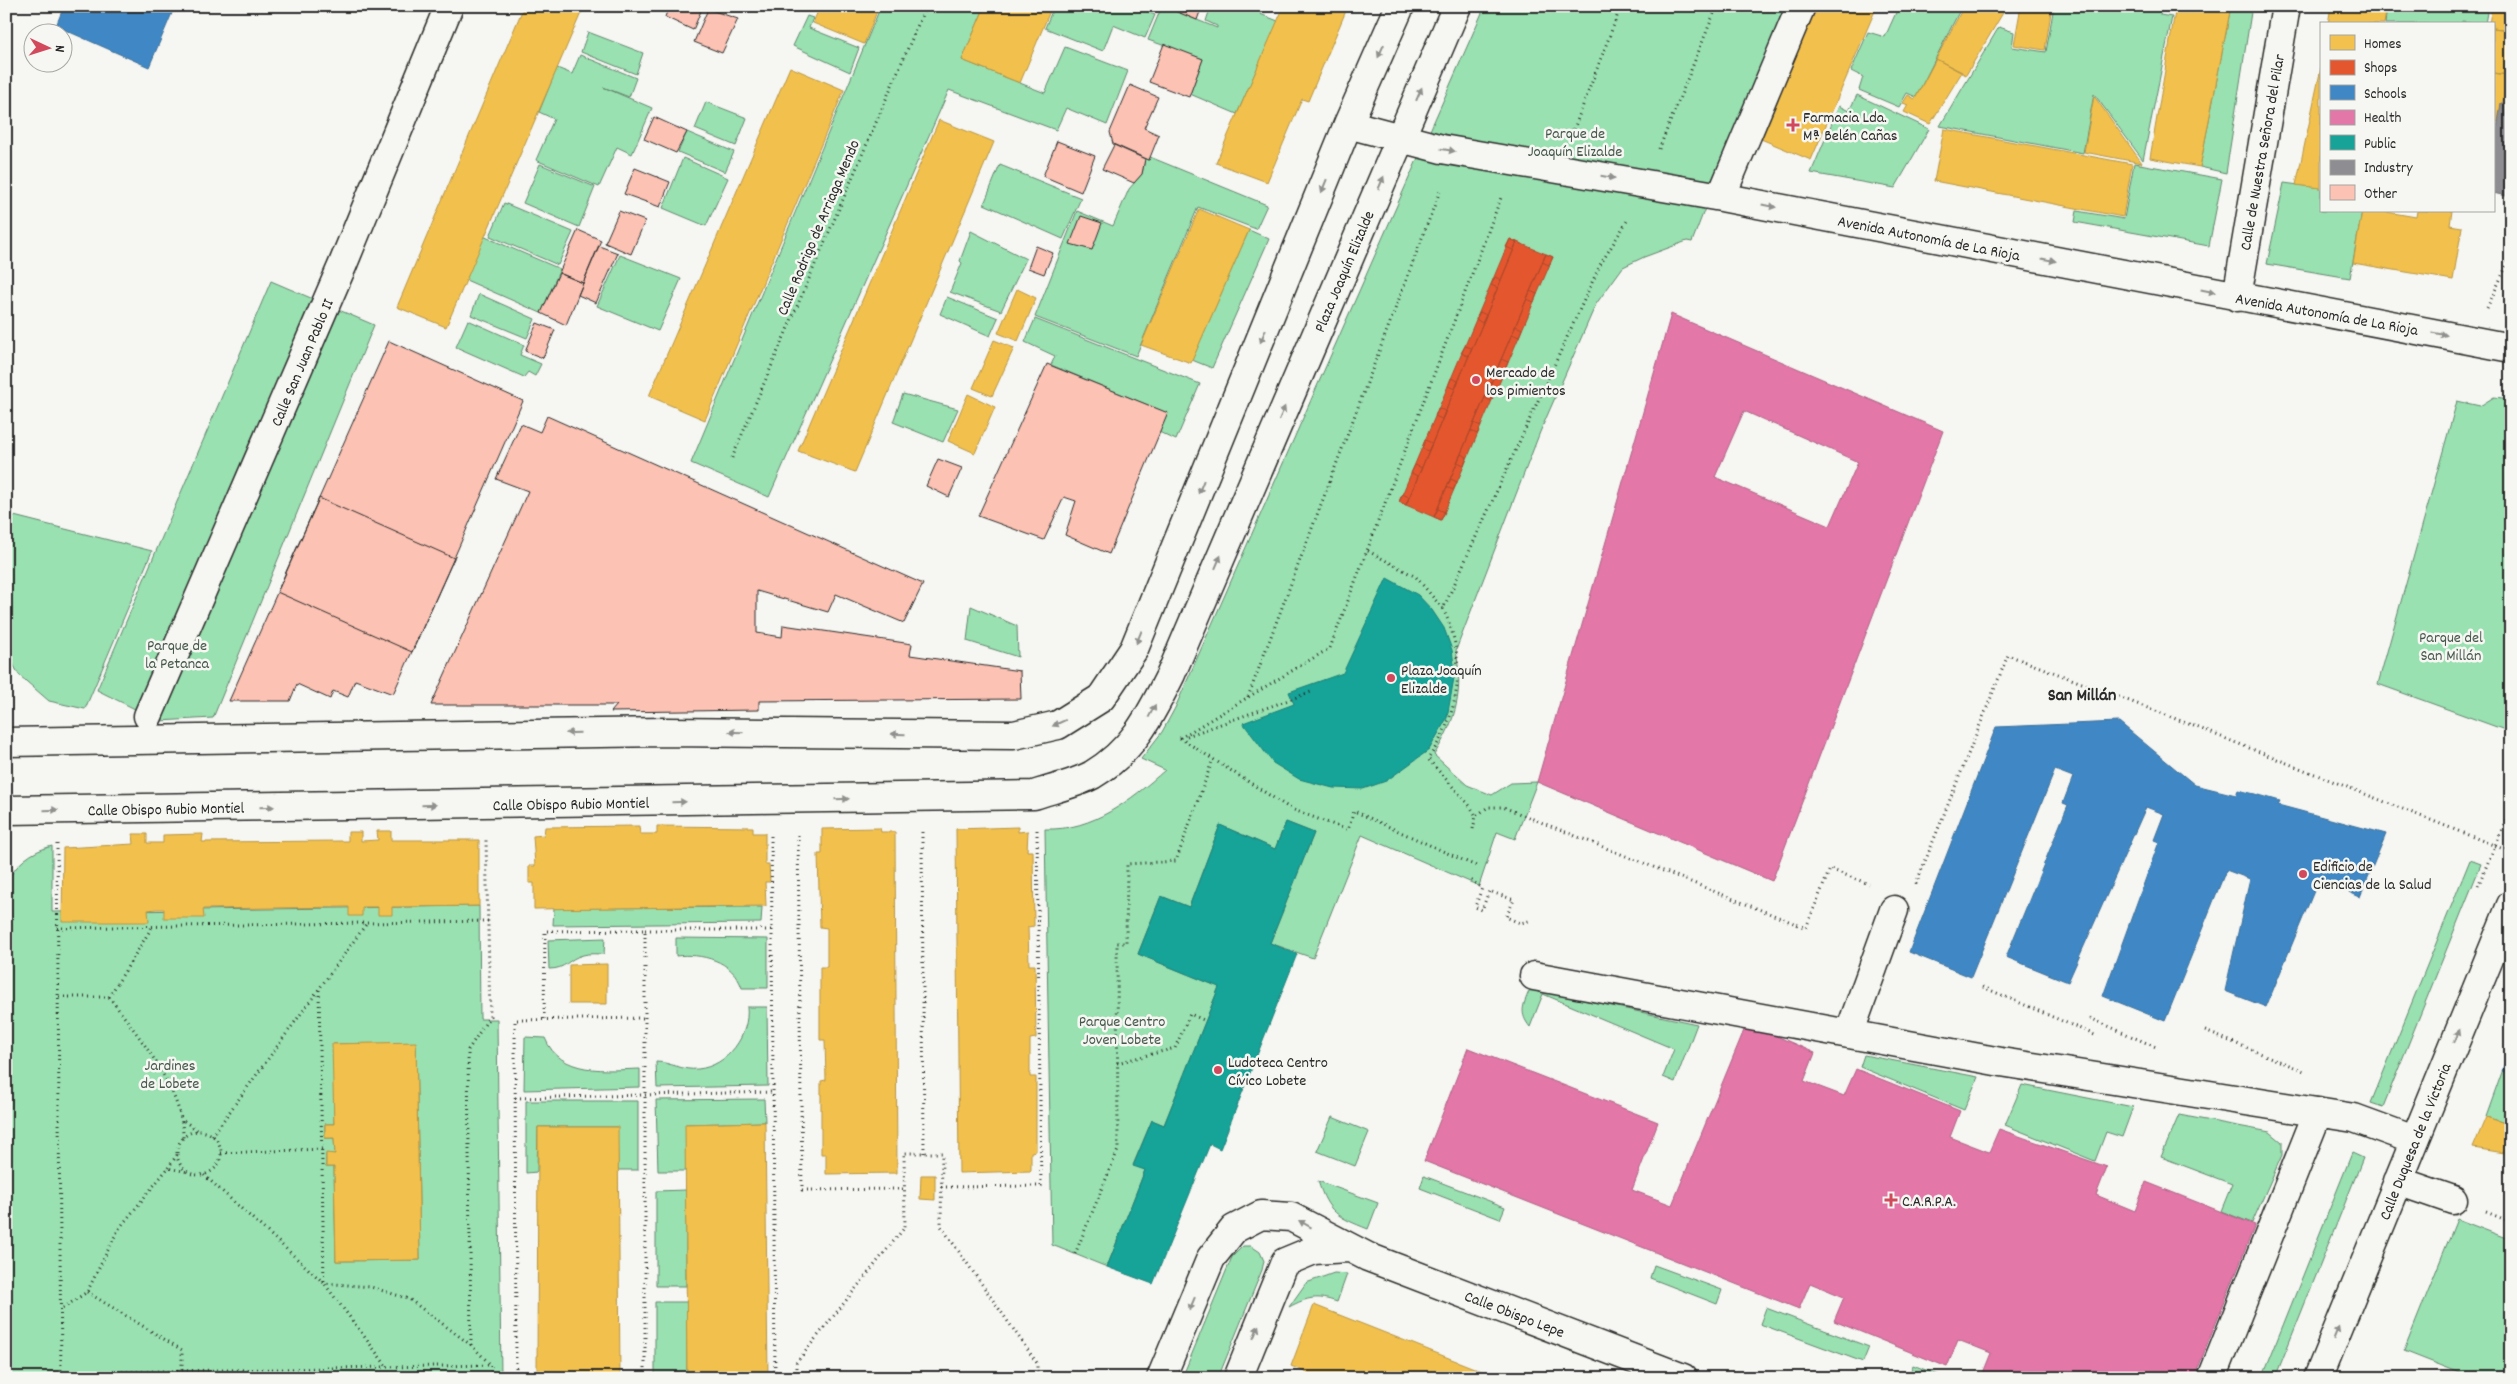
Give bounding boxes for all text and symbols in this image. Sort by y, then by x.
north arrow [22,22,72,72]
legend [2320,22,2494,212]
text: Homes [2364,34,2402,56]
one-way arrow [1376,44,1384,58]
text: N [49,45,69,53]
street label: Calle de Nuestra Señora del Pilar [2235,53,2292,252]
text: Shops [2364,58,2397,80]
text: Schools [2364,84,2407,106]
one-way arrow [1416,87,1424,101]
place label: Farmacia Lda. Mª Belén Cañas [1803,107,1898,148]
text: Health [2364,108,2401,130]
marker: Farmacia Lda. Mª Belén Cañas [1787,119,1799,131]
park label: Parque de Joaquín Elizalde [1528,123,1622,164]
text: Public [2364,134,2396,156]
street label: Calle Rodrigo de Arriaga Mendo [772,137,867,319]
one-way arrow [1440,147,1456,155]
text: Industry [2364,158,2413,180]
one-way arrow [1600,173,1616,181]
one-way arrow [1378,176,1386,190]
one-way arrow [1319,179,1327,193]
text: Other [2364,184,2398,206]
one-way arrow [1761,202,1777,210]
street label: Plaza Joaquín Elizalde [1309,208,1381,336]
street label: Avenida Autonomía de La Rioja [1835,210,2022,269]
one-way arrow [2041,257,2057,265]
one-way arrow [2201,288,2217,296]
street label: Avenida Autonomía de La Rioja [2233,288,2420,343]
street label: Calle San Juan Pablo II [266,295,341,430]
one-way arrow [1258,329,1266,344]
one-way arrow [2432,331,2448,339]
place label: Mercado de los pimientos [1486,362,1566,403]
marker: Mercado de los pimientos [1470,374,1482,386]
one-way arrow [1279,406,1287,420]
one-way arrow [1197,480,1205,495]
one-way arrow [1215,555,1223,569]
park label: Parque del San Millán [2419,627,2483,668]
one-way arrow [1135,630,1143,645]
park label: Parque de la Petanca [145,635,209,676]
place label: Plaza Joaquín Elizalde [1401,660,1482,701]
marker: Plaza Joaquín Elizalde [1385,672,1397,684]
district label: San Millán [2048,684,2116,709]
one-way arrow [1148,703,1156,718]
one-way arrow [1052,720,1066,728]
one-way arrow [728,728,744,736]
one-way arrow [565,729,581,737]
one-way arrow [890,730,906,738]
street label: Calle Obispo Rubio Montiel [493,793,650,818]
one-way arrow [834,795,850,803]
street label: Calle Obispo Rubio Montiel [88,798,245,823]
one-way arrow [671,798,687,806]
one-way arrow [421,801,437,809]
one-way arrow [259,803,275,811]
one-way arrow [43,806,59,814]
place label: Edificio de Ciencias de la Salud [2313,856,2431,897]
marker: Edificio de Ciencias de la Salud [2297,868,2309,880]
park label: Parque Centro Joven Lobete [1079,1011,1165,1052]
one-way arrow [2453,1029,2461,1043]
place label: Ludoteca Centro Cívico Lobete [1228,1052,1328,1093]
park label: Jardines de Lobete [141,1055,199,1096]
street label: Calle Duquesa de la Victoria [2374,1060,2459,1224]
marker: Ludoteca Centro Cívico Lobete [1212,1064,1224,1076]
place label: C.A.R.P.A. [1902,1191,1956,1214]
marker: C.A.R.P.A. [1884,1193,1898,1207]
one-way arrow [1297,1220,1312,1228]
street label: Calle Obispo Lepe [1461,1286,1568,1345]
one-way arrow [1188,1297,1196,1311]
one-way arrow [1252,1325,1260,1340]
one-way arrow [2333,1326,2341,1340]

